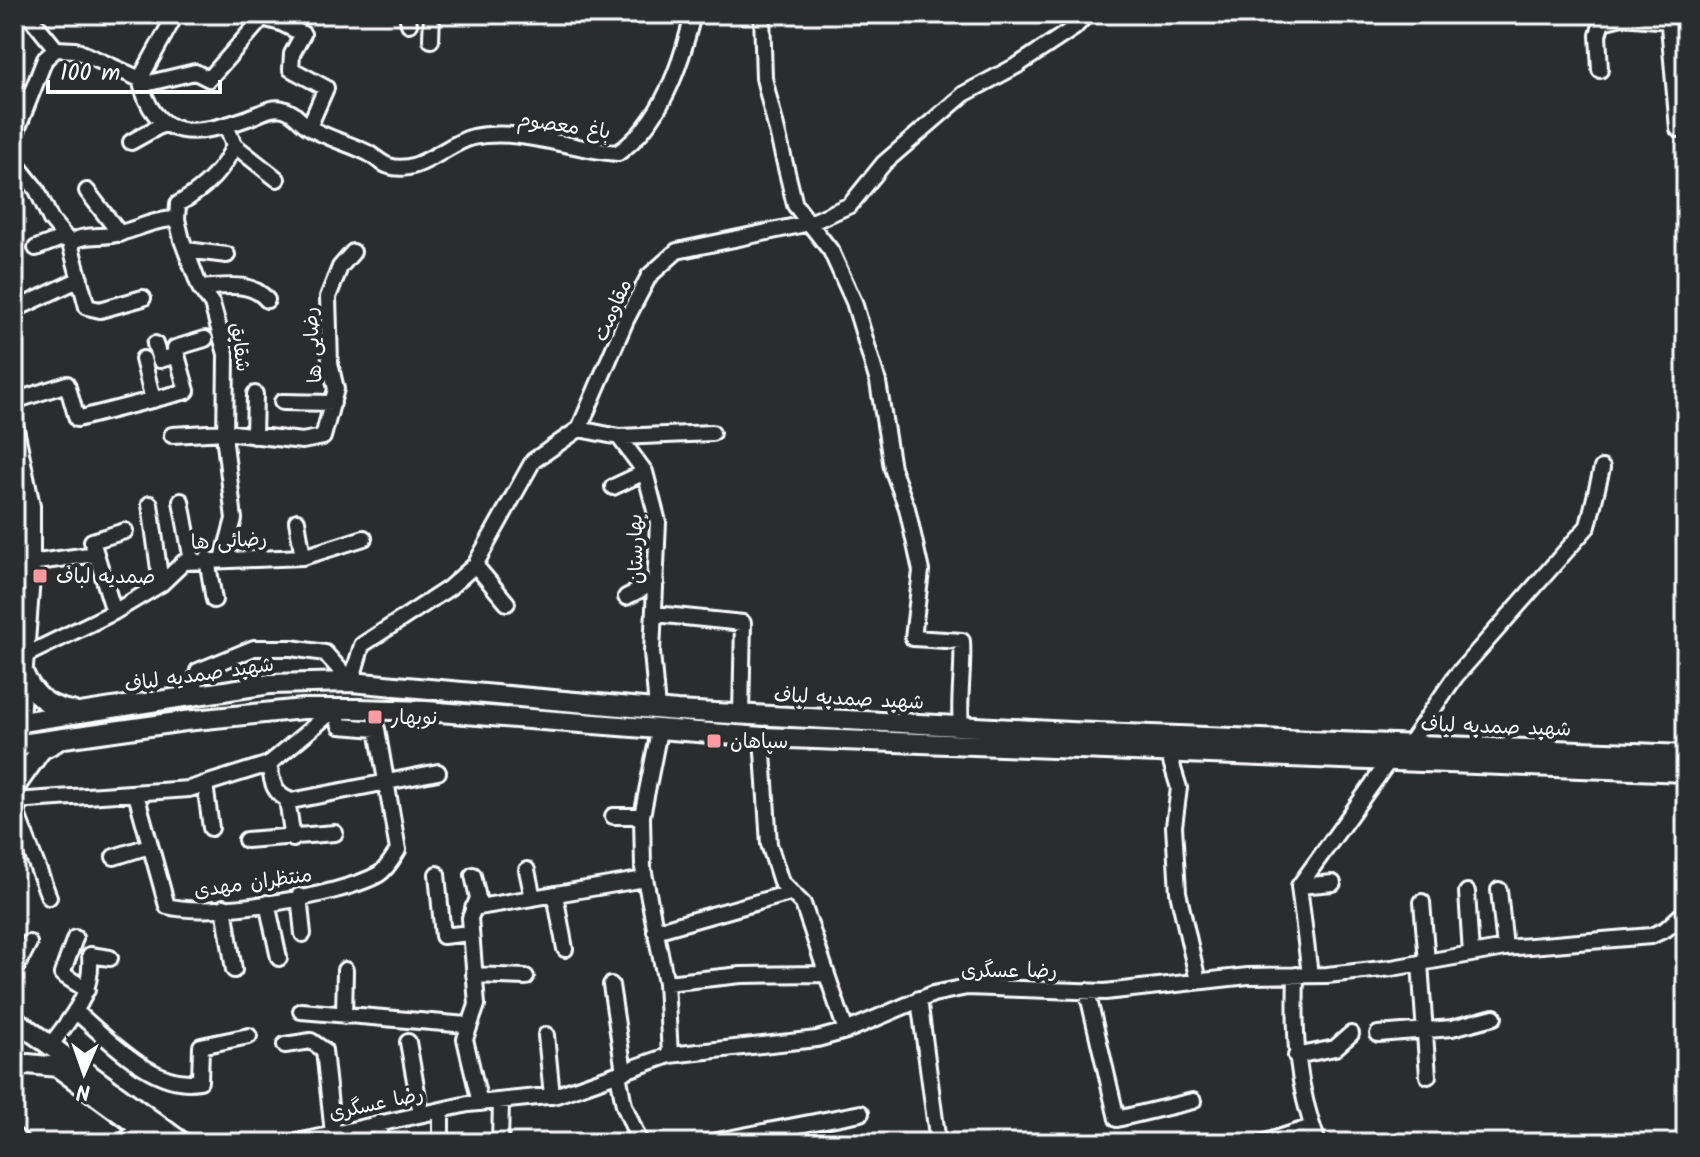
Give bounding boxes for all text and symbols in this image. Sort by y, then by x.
scale bar [48,44,220,94]
text: 100 m [60,54,120,93]
street label: باغ معصوم [515,105,612,149]
street label: مقاومت [586,274,642,347]
street label: رضایی ها [295,306,333,384]
street label: شقایق [220,321,258,374]
street label: بهارستان [620,514,654,584]
street label: رضائی ها [190,524,268,560]
place label: صمدیه لباف [56,562,155,594]
marker: صمدیه لباف [31,567,49,585]
street label: شهید صمدیه لباف [123,650,276,702]
street label: شهید صمدیه لباف [773,680,925,720]
place label: نوبهار [390,703,437,735]
marker: نوبهار [366,708,384,726]
street label: شهید صمدیه لباف [1420,709,1572,747]
place label: سپاهان [730,727,788,759]
marker: سپاهان [705,732,723,750]
street label: منتظران مهدی [192,860,314,908]
street label: رضا عسگری [961,956,1057,988]
north arrow [44,1033,124,1113]
text: N [76,1073,91,1108]
street label: رضا عسگری [326,1079,427,1131]

